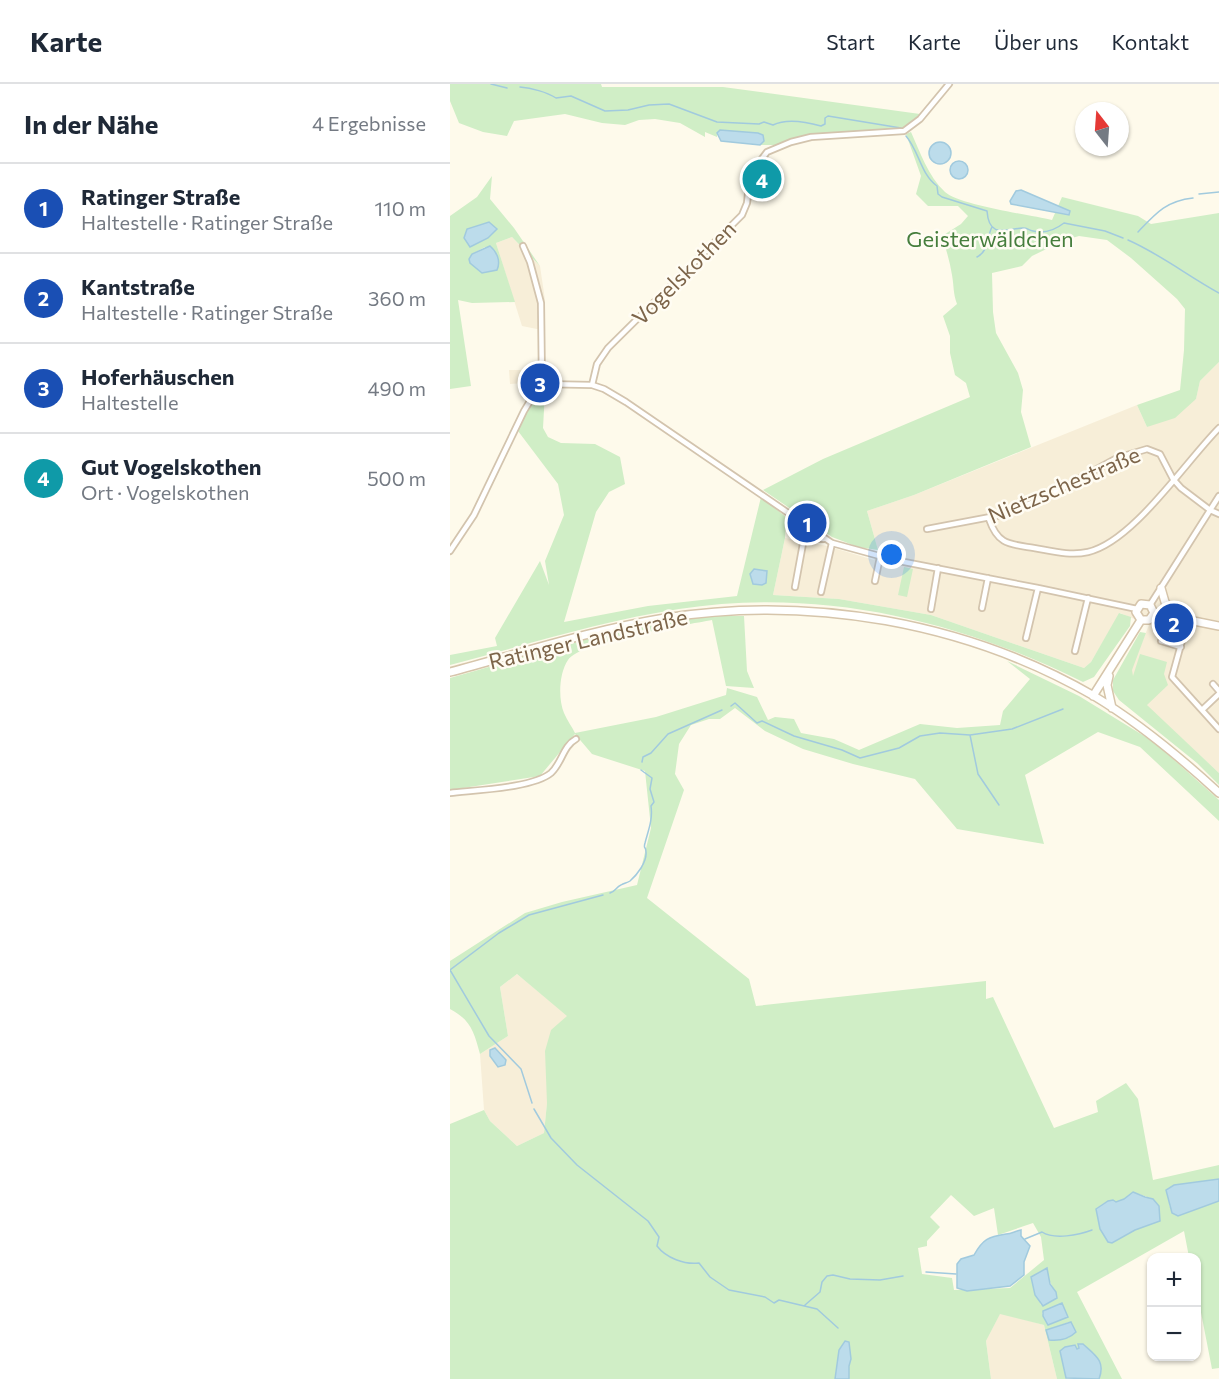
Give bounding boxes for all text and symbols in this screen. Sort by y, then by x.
text: Karte [30,24,102,58]
text: Start [826,29,875,54]
text: Karte [908,29,961,54]
text: Über uns [994,29,1078,54]
text: Kontakt [1111,29,1189,54]
north arrow [1075,102,1129,156]
text: In der Nähe [24,108,159,139]
text: 4 Ergebnisse [312,111,426,135]
pin: 4 [742,156,782,202]
text: Ratinger Straße [81,183,240,210]
text: 1 [39,196,48,220]
text: 110 m [375,196,426,220]
text: Haltestelle · Ratinger Straße [81,210,333,234]
street label: Vogelskothen [626,215,741,330]
park label: Geisterwäldchen [906,225,1074,252]
text: Kantstraße [81,273,195,300]
text: 2 [38,286,49,310]
text: 360 m [368,286,426,310]
text: Haltestelle · Ratinger Straße [81,300,333,324]
pin: 3 [520,360,560,406]
text: Hoferhäuschen [81,363,235,390]
text: 3 [38,376,49,400]
text: 490 m [368,376,426,400]
text: Haltestelle [81,390,179,414]
street label: Nietzschestraße [984,440,1144,529]
text: Gut Vogelskothen [81,453,261,480]
text: 4 [37,466,50,490]
text: 500 m [367,466,426,490]
text: Ort · Vogelskothen [81,480,249,504]
pin: 1 [788,500,826,546]
your location [877,540,906,569]
pin: 2 [1154,600,1194,646]
street label: Ratinger Landstraße [486,603,690,675]
map controls [1147,1253,1201,1361]
button: + [1147,1253,1201,1307]
button: − [1147,1307,1201,1361]

